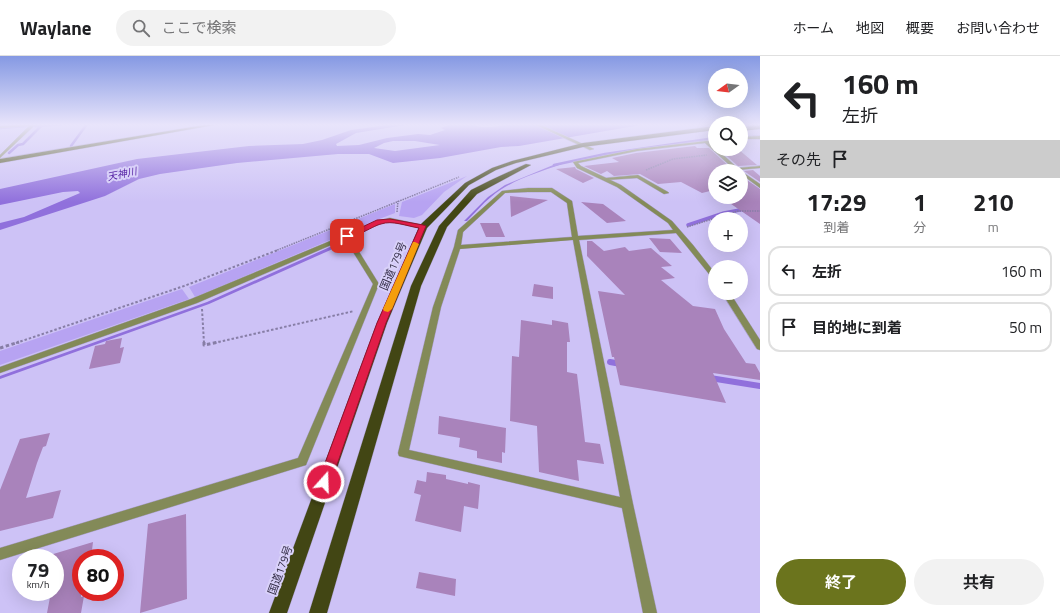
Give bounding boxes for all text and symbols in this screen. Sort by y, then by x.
search box [116,10,396,46]
text: Waylane [20,13,92,42]
text: ここで検索 [162,16,237,39]
icon: search [130,17,152,39]
text: ホーム [792,17,834,38]
text: 地図 [856,17,884,38]
text: 概要 [906,17,934,38]
text: お問い合わせ [956,17,1040,38]
text: 160 m [842,62,919,105]
north arrow [708,68,748,108]
map controls [708,68,748,300]
icon: left [776,72,828,124]
text: 左折 [842,102,878,129]
button: search [708,116,748,156]
text: その先 [776,148,821,171]
icon: arrive [829,148,851,170]
water label: 天神川 [106,163,139,184]
button: layers [708,164,748,204]
text: 17:29 [807,184,866,220]
text: 1 [913,184,927,220]
text: 210 [973,184,1013,220]
button: + [708,212,748,252]
text: 到着 [824,217,850,237]
text: 分 [913,217,926,237]
text: m [988,217,999,237]
pin [330,219,364,253]
icon: arrive [336,225,358,247]
street label: 国道179号 [376,239,410,293]
button: − [708,260,748,300]
icon: left [778,260,800,282]
text: 左折 [812,260,842,283]
text: 160 m [1001,260,1042,283]
icon: arrive [778,316,800,338]
text: 目的地に到着 [812,316,902,339]
text: 50 m [1009,316,1042,339]
position arrow [303,461,345,503]
street label: 国道179号 [264,543,296,597]
speed limit sign: 80 [72,549,124,601]
text: 79 [27,554,49,585]
button: 終了 [776,559,906,605]
button: 共有 [914,559,1044,605]
text: km/h [27,577,49,592]

